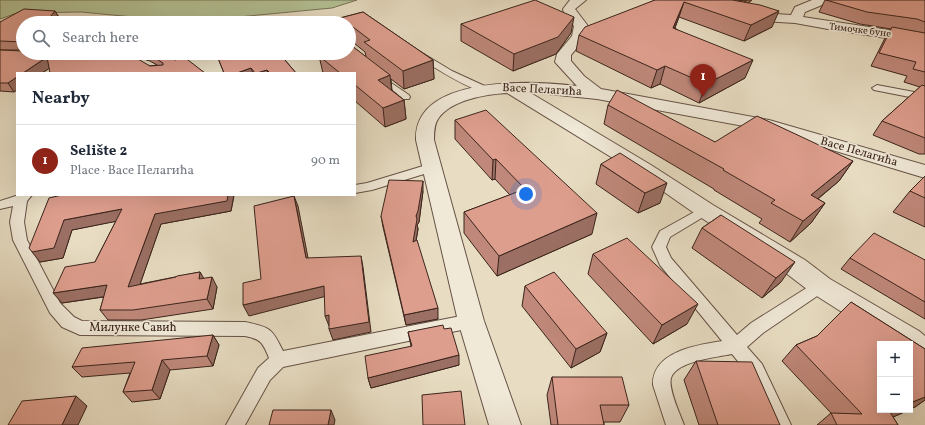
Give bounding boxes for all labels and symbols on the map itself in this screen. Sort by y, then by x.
street label: Тимочке буне [828,19,892,41]
pin: 1 [690,64,716,97]
street label: Васе Пелагића [502,80,582,100]
street label: Васе Пелагића [818,133,900,171]
your location [516,184,536,204]
street label: Милунке Савић [89,320,177,336]

